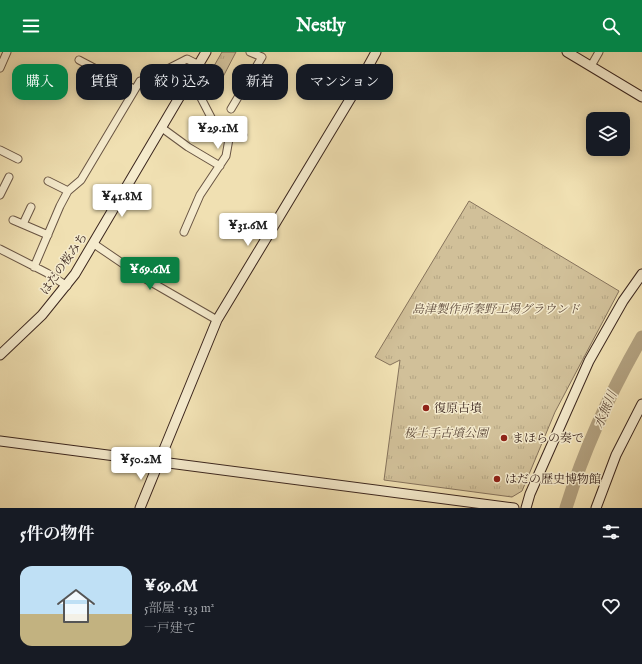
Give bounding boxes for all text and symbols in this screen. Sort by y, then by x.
icon: menu [20,15,42,37]
text: Nestly [296,15,346,38]
icon: search [600,15,622,37]
chip: 購入 [12,64,68,100]
chip: 賃貸 [76,64,132,100]
chip: 絞り込み [140,64,224,100]
chip: 新着 [232,64,288,100]
chip: マンション [296,64,393,100]
map controls [586,112,630,156]
button: layers [586,112,630,156]
pin: ¥29.1M [185,116,251,150]
text: ¥29.1M [197,120,239,137]
pin: ¥41.8M [89,184,155,218]
text: ¥41.8M [102,188,142,205]
pin: ¥31.6M [215,213,281,247]
text: ¥31.6M [228,217,268,234]
street label: はだの桜みち [37,230,91,298]
pin: ¥69.6M [117,257,183,291]
text: ¥69.6M [129,261,171,278]
park label: 島津製作所秦野工場グラウンド [412,302,581,317]
water label: 水無川 [591,387,622,431]
place label: 復原古墳 [434,401,482,416]
marker: 復原古墳 [421,403,431,413]
park label: 桜土手古墳公園 [404,426,490,441]
place label: まほらの奏で [512,431,584,446]
marker: まほらの奏で [499,433,509,443]
pin: ¥50.2M [108,447,174,481]
text: ¥50.2M [120,451,162,468]
place label: はだの歴史博物館 [505,472,601,487]
marker: はだの歴史博物館 [492,474,502,484]
icon: filters [600,521,622,543]
text: 5件の物件 [20,524,94,545]
text: ¥69.6M [144,576,198,597]
icon: home [52,582,100,630]
icon: heart [600,595,622,617]
text: 5部屋 · 133 m² [144,600,214,617]
text: 一戸建て [144,620,196,637]

